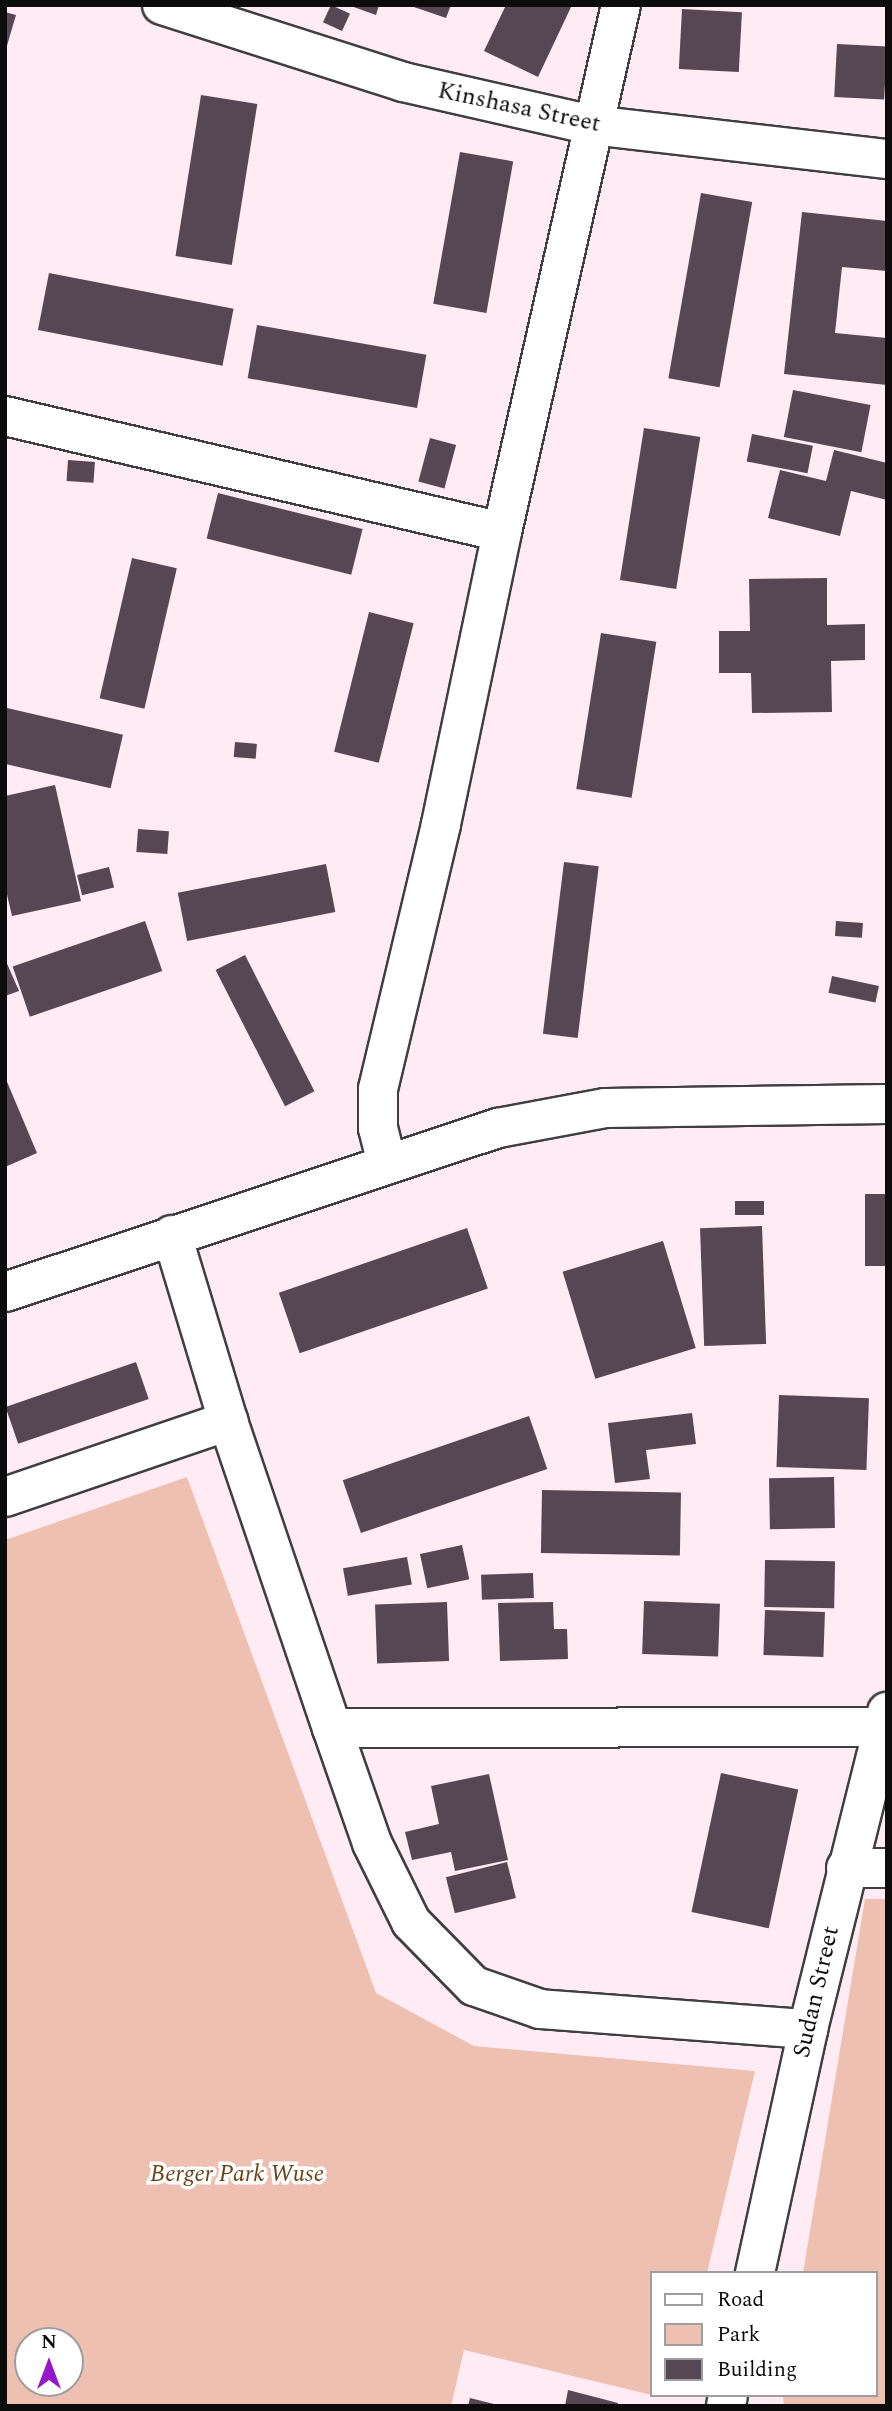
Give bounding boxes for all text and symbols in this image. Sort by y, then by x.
street label: Kinshasa Street [435,77,603,139]
street label: Sudan Street [788,1923,846,2061]
park label: Berger Park Wuse [150,2161,324,2189]
legend [650,2271,878,2397]
text: Road [717,2284,764,2316]
text: Park [717,2319,760,2351]
north arrow [14,2327,84,2397]
text: N [41,2328,57,2357]
text: Building [717,2354,797,2386]

